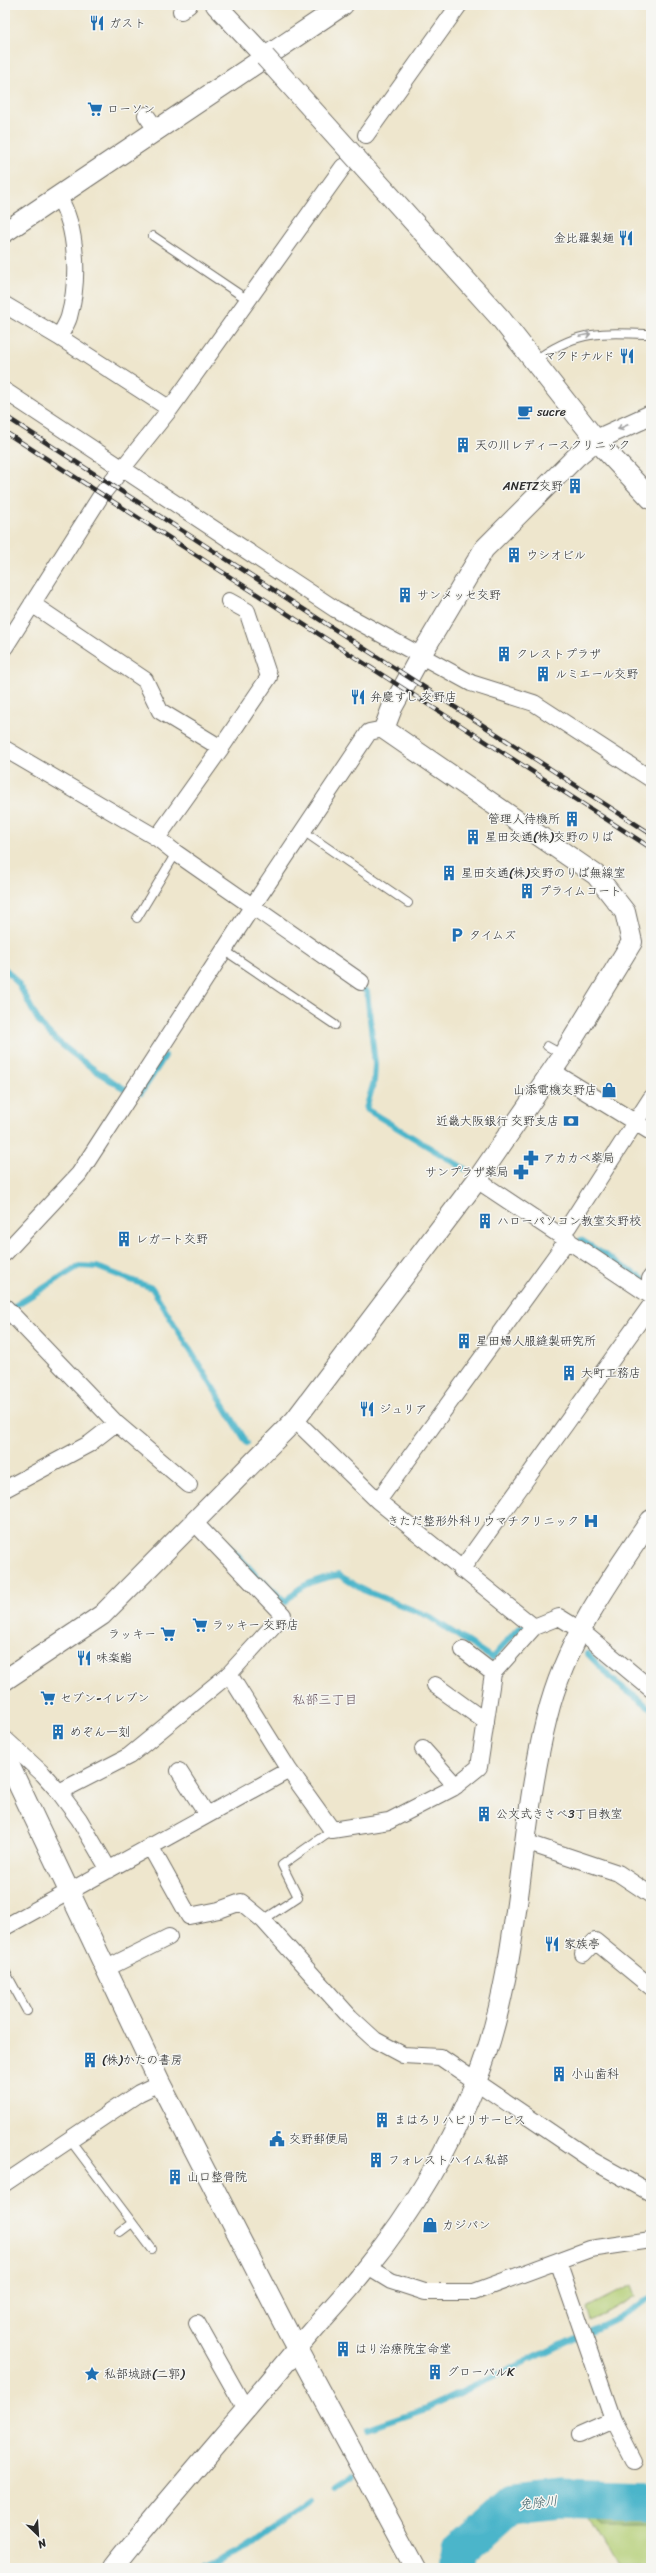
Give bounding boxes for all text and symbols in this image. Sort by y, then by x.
place label: ガスト [109,12,146,34]
restaurant icon: ガスト [88,14,106,32]
place label: ローソン [107,98,155,120]
supermarket icon: ローソン [86,100,104,118]
place label: 金比羅製麺 [554,227,614,249]
restaurant icon: 金比羅製麺 [617,229,635,247]
one-way arrow [578,330,591,338]
place label: マクドナルド [544,345,615,367]
restaurant icon: マクドナルド [618,347,636,365]
place label: sucre [536,401,566,423]
cafe icon: sucre [516,403,534,421]
one-way arrow [618,424,630,431]
place label: 天の川レディースクリニック [475,434,630,456]
building icon: 天の川レディースクリニック [454,436,472,454]
place label: ANETZ交野 [502,475,563,497]
building icon: ANETZ交野 [566,477,584,495]
place label: ウシオビル [526,544,586,566]
building icon: ウシオビル [505,546,523,564]
place label: サンメッセ交野 [417,584,501,606]
building icon: サンメッセ交野 [396,586,414,604]
place label: クレストプラザ [516,643,601,665]
building icon: クレストプラザ [495,645,513,663]
place label: ルミエール交野 [555,663,638,685]
building icon: ルミエール交野 [534,665,552,683]
place label: 弁慶すし 交野店 [370,686,457,708]
restaurant icon: 弁慶すし 交野店 [349,688,367,706]
place label: 管理人待機所 [488,808,560,830]
building icon: 管理人待機所 [563,810,581,828]
place label: 星田交通(株)交野のりば [485,826,614,848]
building icon: 星田交通(株)交野のりば [464,828,482,846]
place label: 星田交通(株)交野のりば無線室 [461,862,626,884]
building icon: 星田交通(株)交野のりば無線室 [440,864,458,882]
place label: プライムコート [539,880,622,902]
building icon: プライムコート [518,882,536,900]
place label: タイムズ [469,924,516,946]
parking icon: タイムズ [448,926,466,944]
place label: 山添電機交野店 [513,1079,597,1101]
shop icon: 山添電機交野店 [600,1081,618,1099]
place label: 近畿大阪銀行 交野支店 [436,1110,559,1132]
bank icon: 近畿大阪銀行 交野支店 [562,1112,580,1130]
place label: アカカベ薬局 [543,1147,615,1169]
pharmacy icon: アカカベ薬局 [522,1149,540,1167]
place label: サンプラザ薬局 [425,1161,509,1183]
pharmacy icon: サンプラザ薬局 [512,1163,530,1181]
place label: ハローパソコン教室交野校 [497,1210,641,1232]
building icon: ハローパソコン教室交野校 [476,1212,494,1230]
place label: レガート交野 [136,1228,208,1250]
building icon: レガート交野 [115,1230,133,1248]
place label: 星田婦人服縫製研究所 [476,1330,596,1352]
building icon: 星田婦人服縫製研究所 [455,1332,473,1350]
place label: 大町工務店 [581,1362,641,1384]
building icon: 大町工務店 [560,1364,578,1382]
place label: ジュリア [379,1398,427,1420]
restaurant icon: ジュリア [358,1400,376,1418]
place label: きただ整形外科リウマチクリニック [387,1510,579,1532]
hospital icon: きただ整形外科リウマチクリニック [582,1512,600,1530]
place label: ラッキー 交野店 [212,1614,299,1636]
supermarket icon: ラッキー 交野店 [191,1616,209,1634]
place label: ラッキー [108,1623,156,1645]
supermarket icon: ラッキー [159,1625,177,1643]
place label: 味楽鮨 [96,1647,132,1669]
restaurant icon: 味楽鮨 [75,1649,93,1667]
place label: セブン-イレブン [60,1687,150,1709]
district label: 私部三丁目 [292,1688,358,1711]
supermarket icon: セブン-イレブン [39,1689,57,1707]
place label: めぞん一刻 [70,1721,130,1743]
building icon: めぞん一刻 [49,1723,67,1741]
place label: 公文式きさべ3丁目教室 [496,1803,623,1825]
building icon: 公文式きさべ3丁目教室 [475,1805,493,1823]
place label: 家族亭 [564,1933,600,1955]
restaurant icon: 家族亭 [543,1935,561,1953]
place label: (株)かたの書房 [102,2049,183,2071]
building icon: (株)かたの書房 [81,2051,99,2069]
place label: 小山歯科 [571,2063,619,2085]
building icon: 小山歯科 [550,2065,568,2083]
place label: まはろリハビリサービス [394,2109,526,2131]
building icon: まはろリハビリサービス [373,2111,391,2129]
place label: 交野郵便局 [289,2128,349,2150]
public building icon: 交野郵便局 [268,2130,286,2148]
place label: フォレストハイム私部 [388,2149,508,2171]
building icon: フォレストハイム私部 [367,2151,385,2169]
place label: 山口整骨院 [187,2166,247,2188]
building icon: 山口整骨院 [166,2168,184,2186]
place label: カジパン [442,2214,490,2236]
shop icon: カジパン [421,2216,439,2234]
place label: はり治療院宝命堂 [355,2338,451,2360]
building icon: はり治療院宝命堂 [334,2340,352,2358]
place label: グローバルK [447,2361,515,2383]
place label: 私部城跡(二郭) [104,2363,185,2385]
building icon: グローバルK [426,2363,444,2381]
place icon: 私部城跡(二郭) [83,2365,101,2383]
water label: 免除川 [517,2489,559,2516]
north arrow [18,2515,58,2555]
text: N [34,2533,50,2554]

